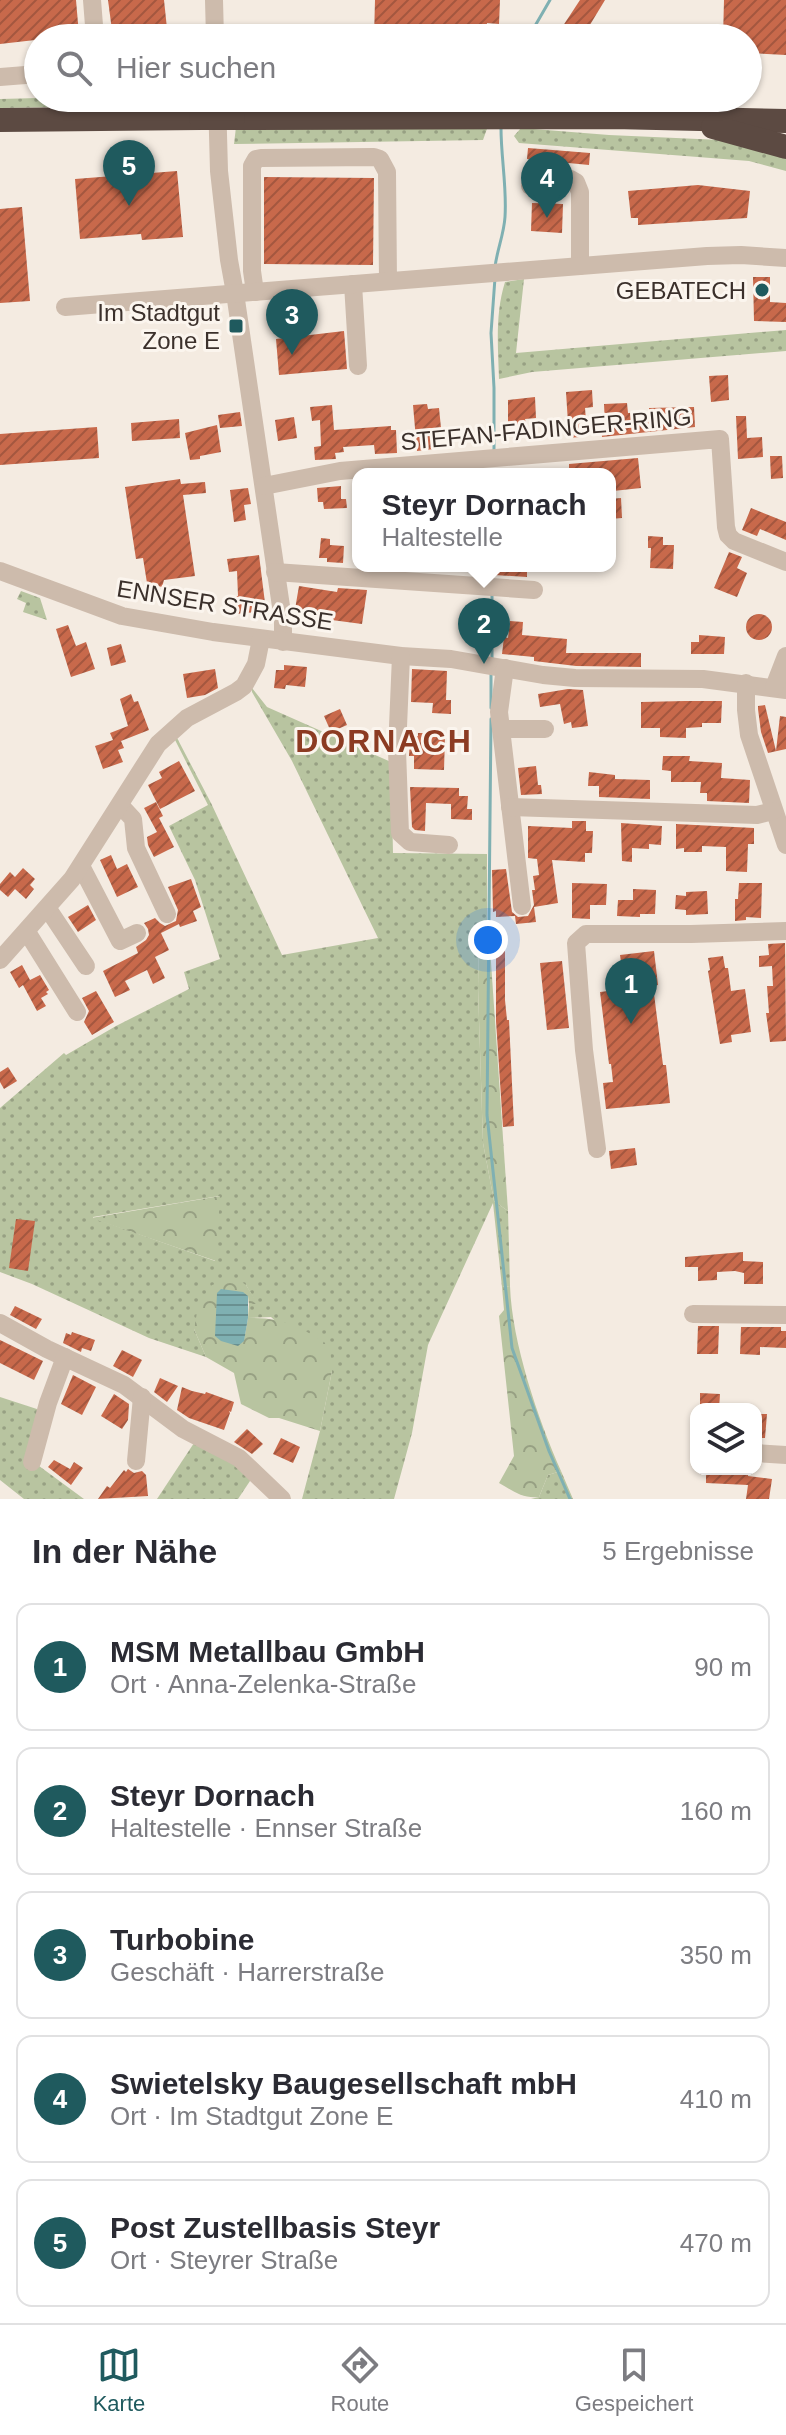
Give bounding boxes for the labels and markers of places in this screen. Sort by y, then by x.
pin: 5 [103,140,155,206]
pin: 4 [521,152,573,218]
place label: GEBATECH [616,277,746,304]
marker: GEBATECH [753,281,771,299]
pin: 3 [266,289,318,355]
place label: Im Stadtgut Zone E [97,299,220,354]
marker: Im Stadtgut Zone E [227,317,245,335]
pin: 2 [458,598,510,664]
pin: 1 [605,958,657,1024]

